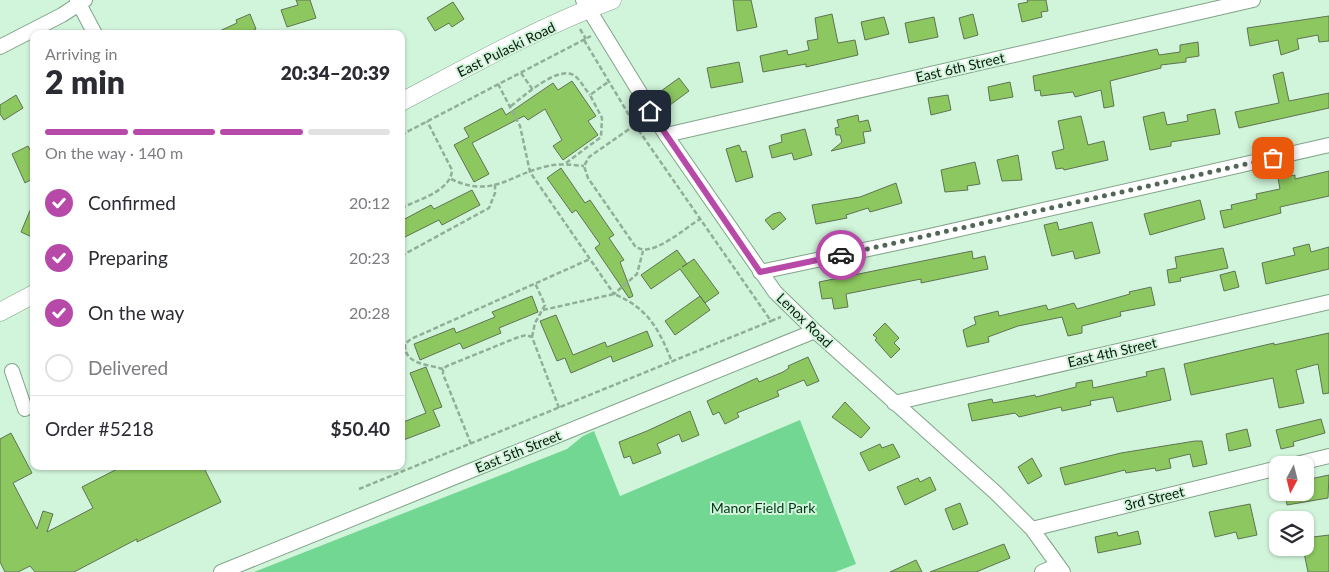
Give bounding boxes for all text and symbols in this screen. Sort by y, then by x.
street label: East Pulaski Road [454,18,558,80]
text: Arriving in [45,44,118,63]
street label: East 6th Street [914,48,1006,86]
text: 20:34–20:39 [281,61,390,84]
text: 2 min [45,62,125,101]
pin [629,90,671,132]
icon: home [636,97,664,125]
pin [1252,137,1294,179]
text: On the way · 140 m [45,143,183,162]
icon: bag [1259,144,1287,172]
icon: check [45,189,73,217]
text: Confirmed [88,191,176,214]
text: 20:12 [349,193,390,212]
courier [816,230,866,280]
icon: car [827,241,855,269]
icon: check [45,244,73,272]
text: Preparing [88,246,168,269]
text: 20:23 [349,248,390,267]
street label: Lenox Road [774,289,836,351]
icon: check [45,299,73,327]
text: On the way [88,301,184,324]
text: 20:28 [349,303,390,322]
street label: East 4th Street [1066,333,1158,371]
text: Delivered [88,356,168,379]
text: Order #5218 [45,417,154,440]
text: $50.40 [330,417,390,440]
street label: East 5th Street [473,426,563,476]
north arrow [1269,456,1314,501]
map controls [1269,456,1314,556]
street label: 3rd Street [1122,482,1186,514]
park label: Manor Field Park [711,499,816,516]
button: layers [1269,511,1314,556]

